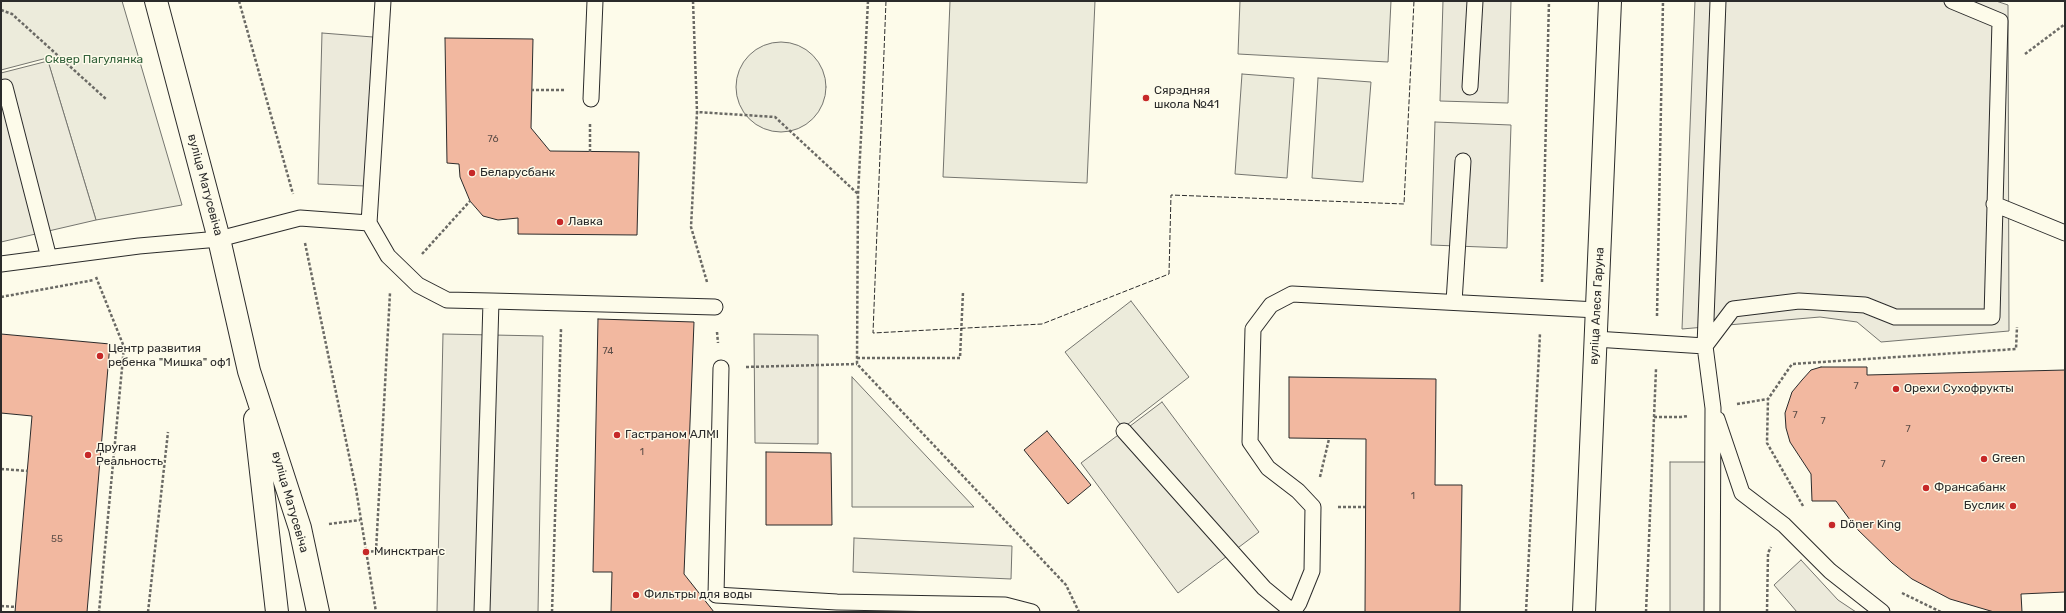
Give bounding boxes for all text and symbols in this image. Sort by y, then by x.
park label: Сквер Пагулянка [45,53,143,67]
place label: Сярэдняя школа №41 [1154,84,1219,112]
marker: Сярэдняя школа №41 [1141,93,1151,103]
street label: вуліца Матусевіча [185,133,225,237]
house number: 76 [488,133,498,145]
place label: Беларусбанк [480,166,555,180]
marker: Беларусбанк [467,168,477,178]
place label: Лавка [568,215,603,229]
marker: Лавка [555,217,565,227]
street label: вуліца Алеся Гаруна [1587,247,1607,365]
place label: Центр развития ребенка "Мишка" оф1 [108,342,231,370]
house number: 74 [603,345,613,357]
marker: Центр развития ребенка "Мишка" оф1 [95,351,105,361]
house number: 7 [1853,380,1859,392]
place label: Орехи Сухофрукты [1904,382,2014,396]
marker: Орехи Сухофрукты [1891,384,1901,394]
house number: 7 [1792,409,1798,421]
house number: 7 [1820,415,1826,427]
house number: 7 [1905,423,1911,435]
place label: Гастраном АЛМІ [625,428,719,442]
marker: Гастраном АЛМІ [612,430,622,440]
place label: Другая Реальность [96,441,163,469]
house number: 1 [640,446,644,458]
marker: Другая Реальность [83,450,93,460]
street label: вуліца Матусевіча [269,450,311,554]
place label: Green [1992,452,2025,466]
marker: Green [1979,454,1989,464]
house number: 7 [1880,458,1886,470]
place label: Франсабанк [1934,481,2006,495]
marker: Франсабанк [1921,483,1931,493]
house number: 1 [1411,490,1415,502]
place label: Буслик [1964,499,2005,513]
marker: Буслик [2008,501,2018,511]
place label: Döner King [1840,518,1901,532]
marker: Döner King [1827,520,1837,530]
house number: 55 [51,533,63,545]
place label: Минсктранс [374,545,445,559]
marker: Минсктранс [361,547,371,557]
place label: Фильтры для воды [644,588,752,602]
marker: Фильтры для воды [631,590,641,600]

